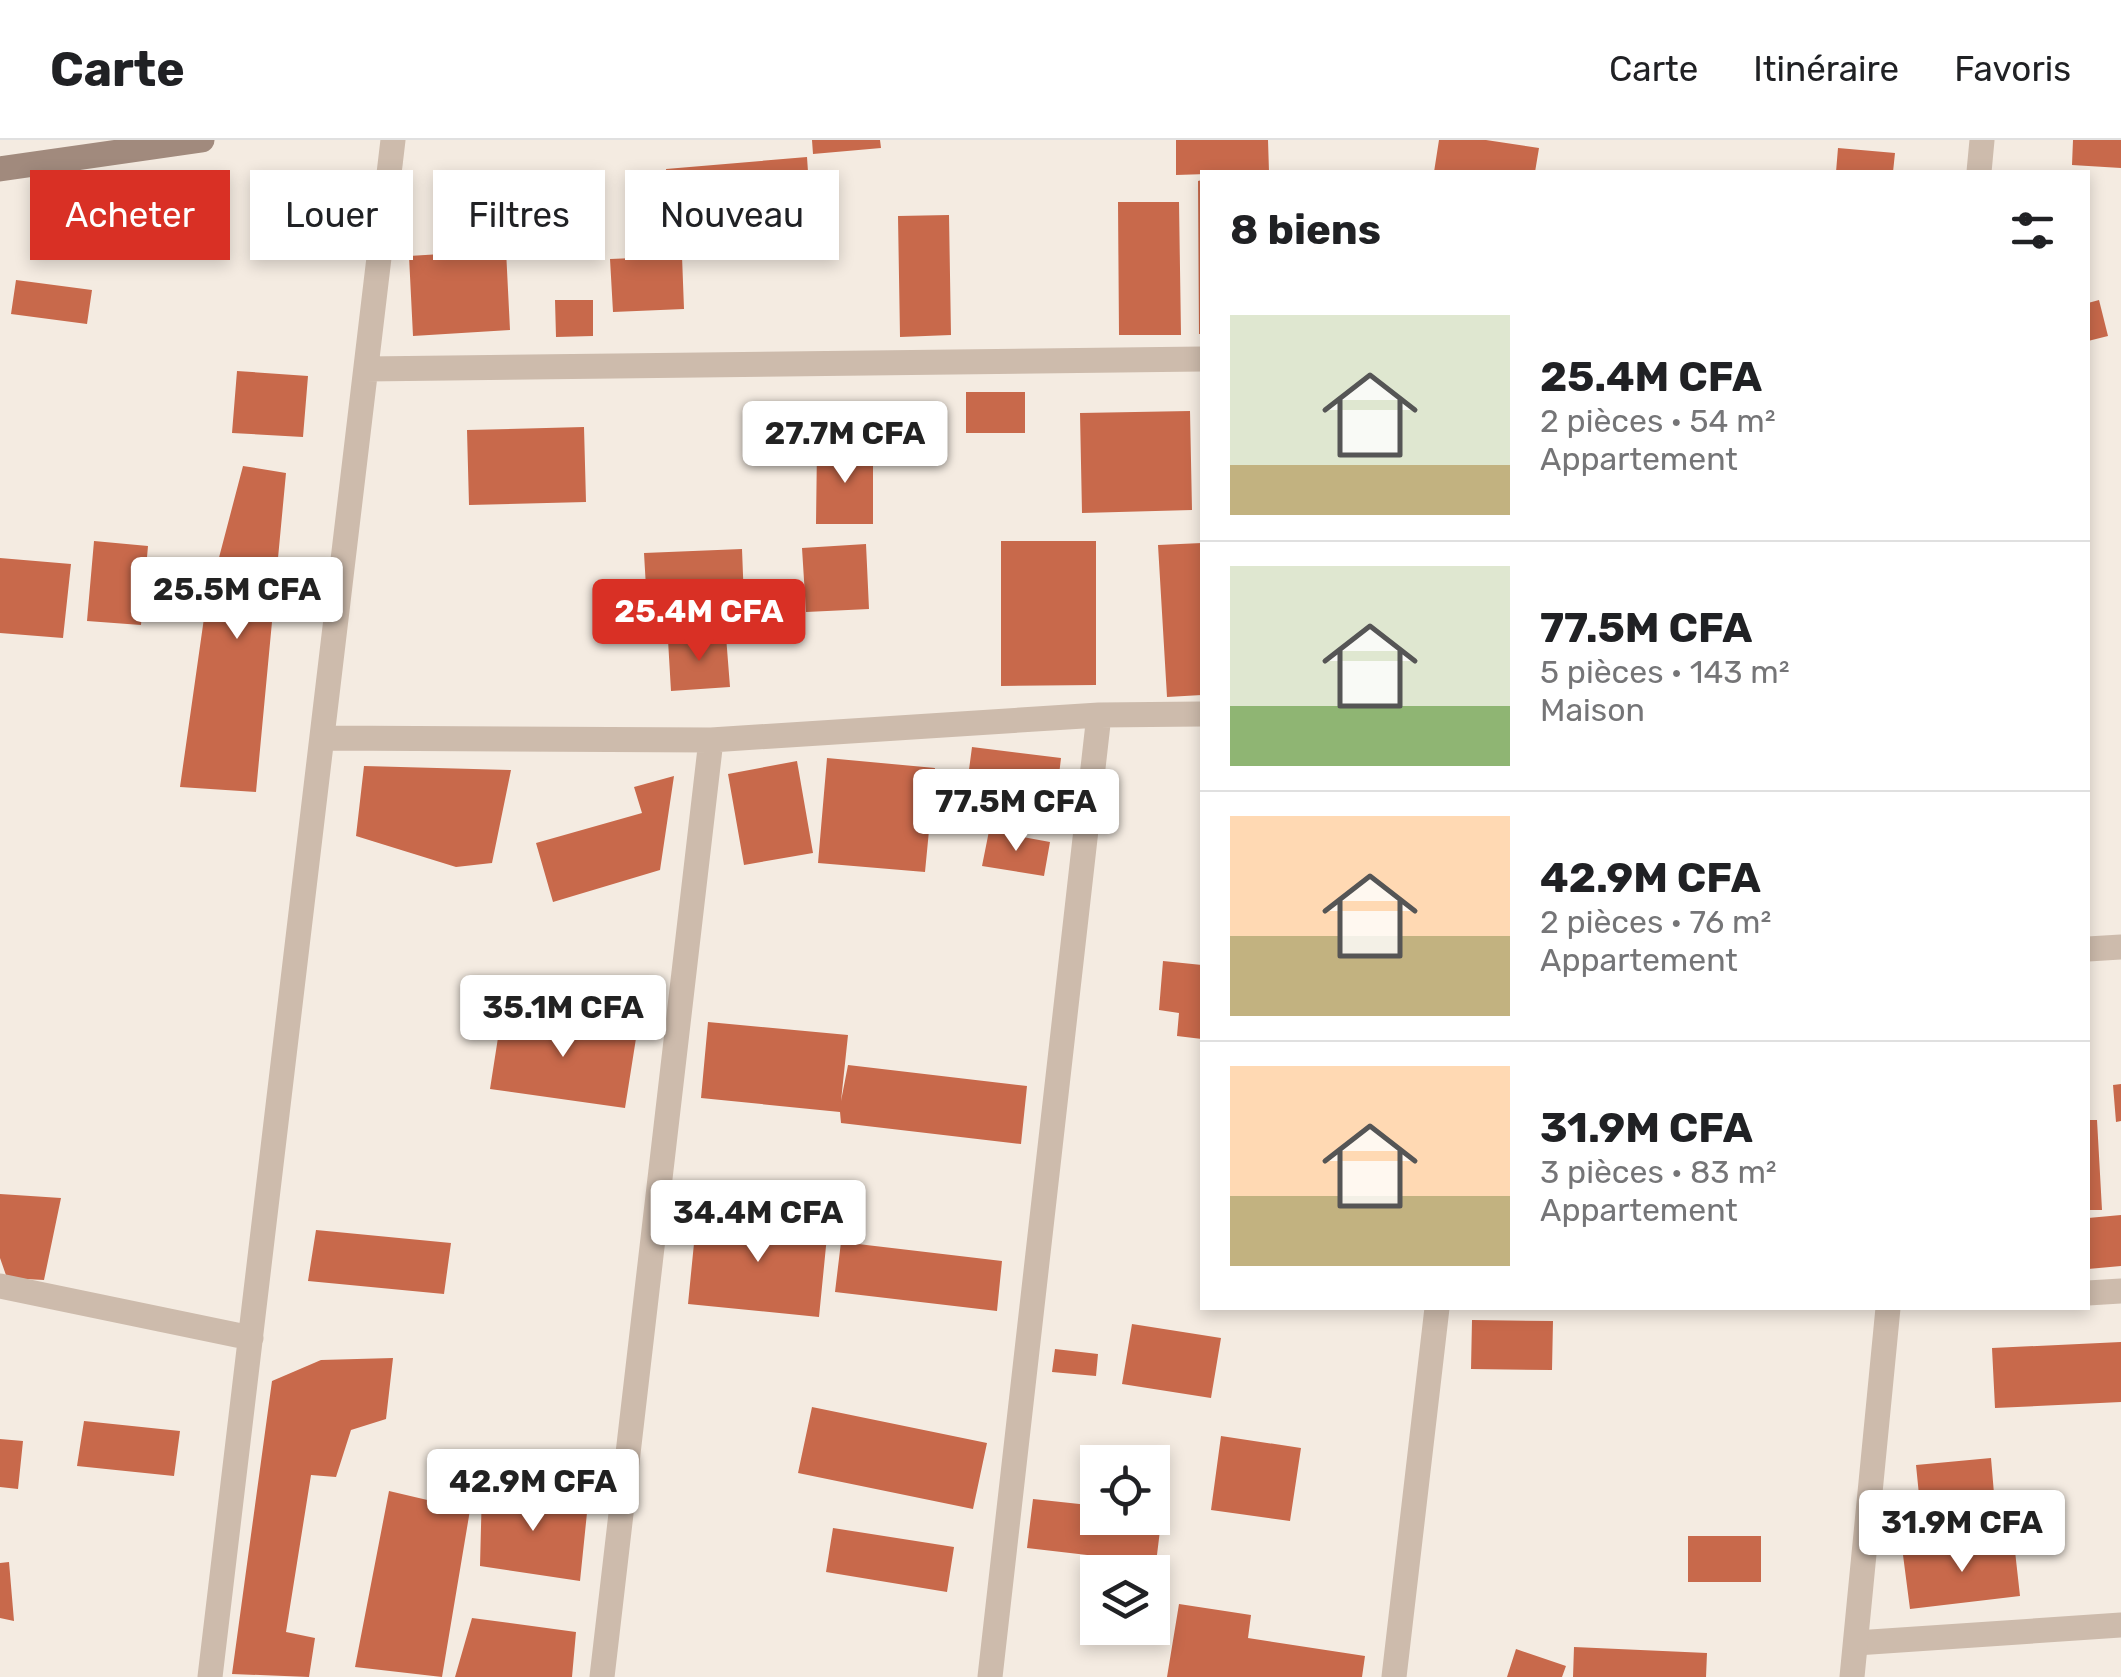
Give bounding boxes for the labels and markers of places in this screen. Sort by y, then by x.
pin: 27.7M CFA [731,401,959,486]
pin: 25.5M CFA [123,557,351,642]
pin: 25.4M CFA [585,579,813,664]
pin: 77.5M CFA [902,769,1130,854]
pin: 35.1M CFA [449,975,677,1060]
pin: 34.4M CFA [644,1180,872,1265]
pin: 42.9M CFA [419,1449,647,1534]
pin: 31.9M CFA [1848,1490,2076,1575]

